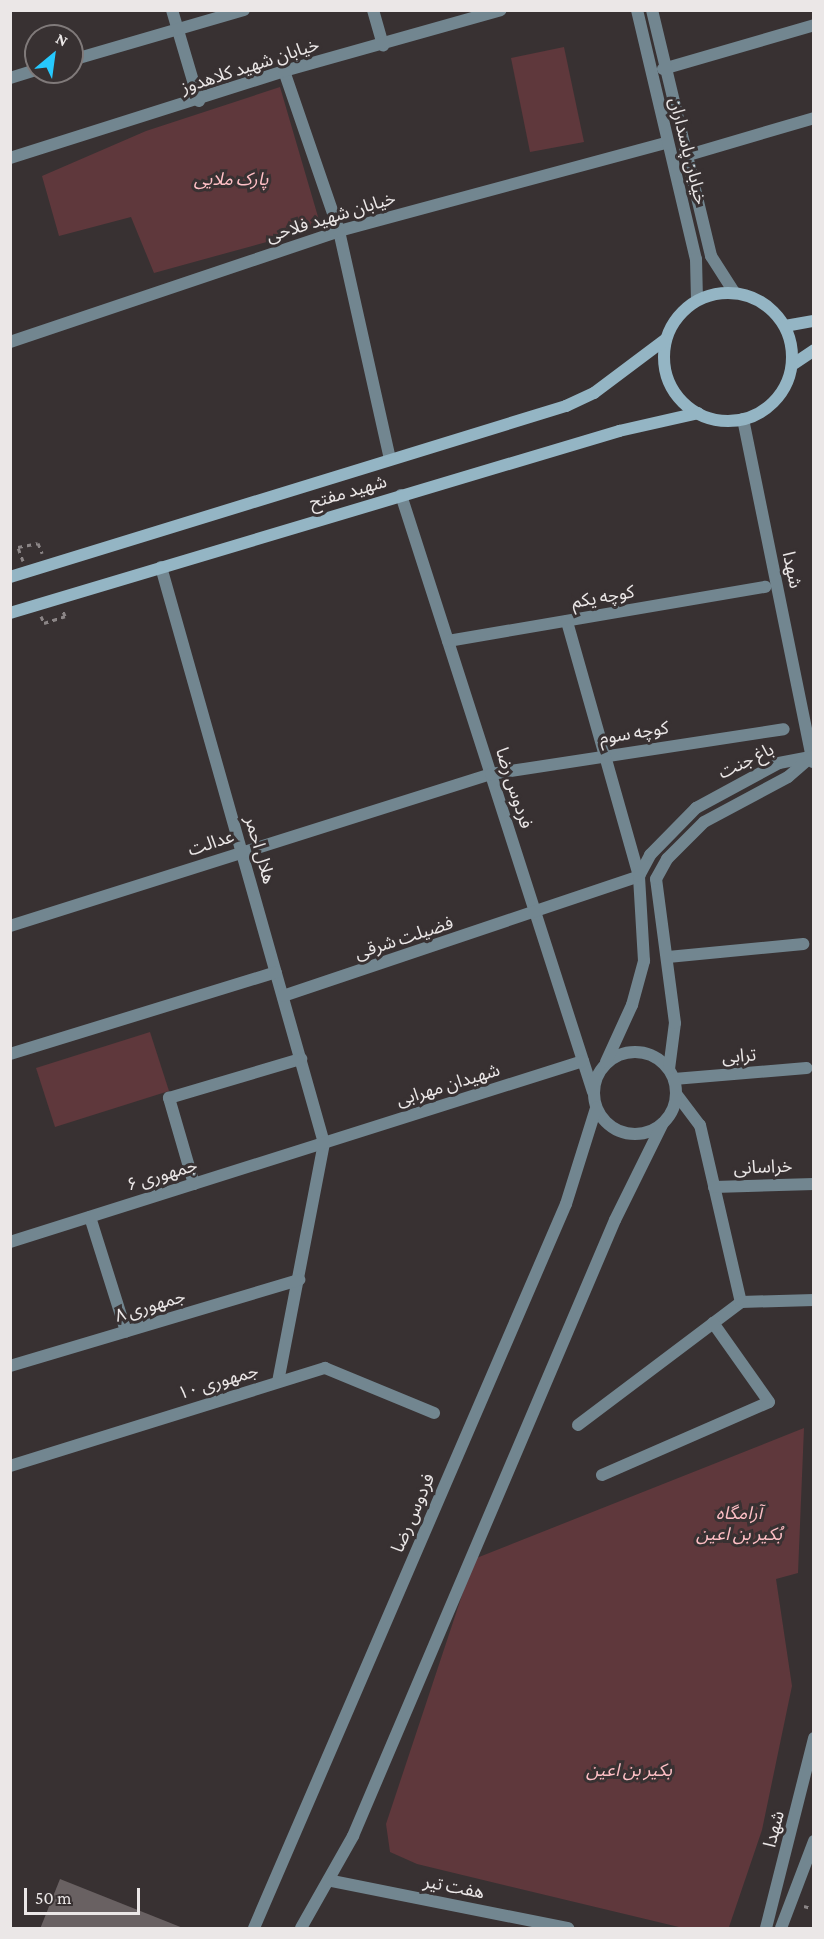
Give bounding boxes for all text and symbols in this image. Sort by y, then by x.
north arrow [24,24,84,84]
text: N [53,29,71,50]
street label: خیابان شهید کلاهدوز [178,33,322,99]
street label: خیابان پاسداران [664,95,712,207]
park label: پارک ملایی [194,168,268,190]
street label: خیابان شهید فلاحی [264,187,398,247]
street label: شهید مفتح [307,471,389,513]
street label: شهدا [778,550,806,590]
street label: کوچه یکم [570,581,636,613]
street label: کوچه سوم [598,717,670,749]
street label: باغ جنت [715,738,777,784]
street label: فردوس رضا [491,745,537,831]
street label: هلال احمر [240,814,280,886]
street label: عدالت [185,825,237,861]
street label: فضیلت شرقی [352,912,456,964]
street label: ترابی [721,1044,757,1068]
street label: شهیدان مهرابی [394,1059,502,1111]
street label: جمهوری ۶ [124,1154,200,1196]
street label: خراسانی [733,1155,793,1179]
street label: جمهوری ۸ [112,1285,188,1327]
street label: جمهوری ۱۰ [175,1360,261,1404]
street label: فردوس رضا [387,1470,439,1556]
park label: آرامگاه بُکیر بن اعین [696,1503,782,1546]
park label: بکیر بن اعین [586,1759,672,1781]
street label: شهدا [759,1808,789,1850]
street label: هفت تیر [422,1871,486,1903]
scale bar [27,1876,142,1914]
text: 50 m [35,1888,72,1908]

